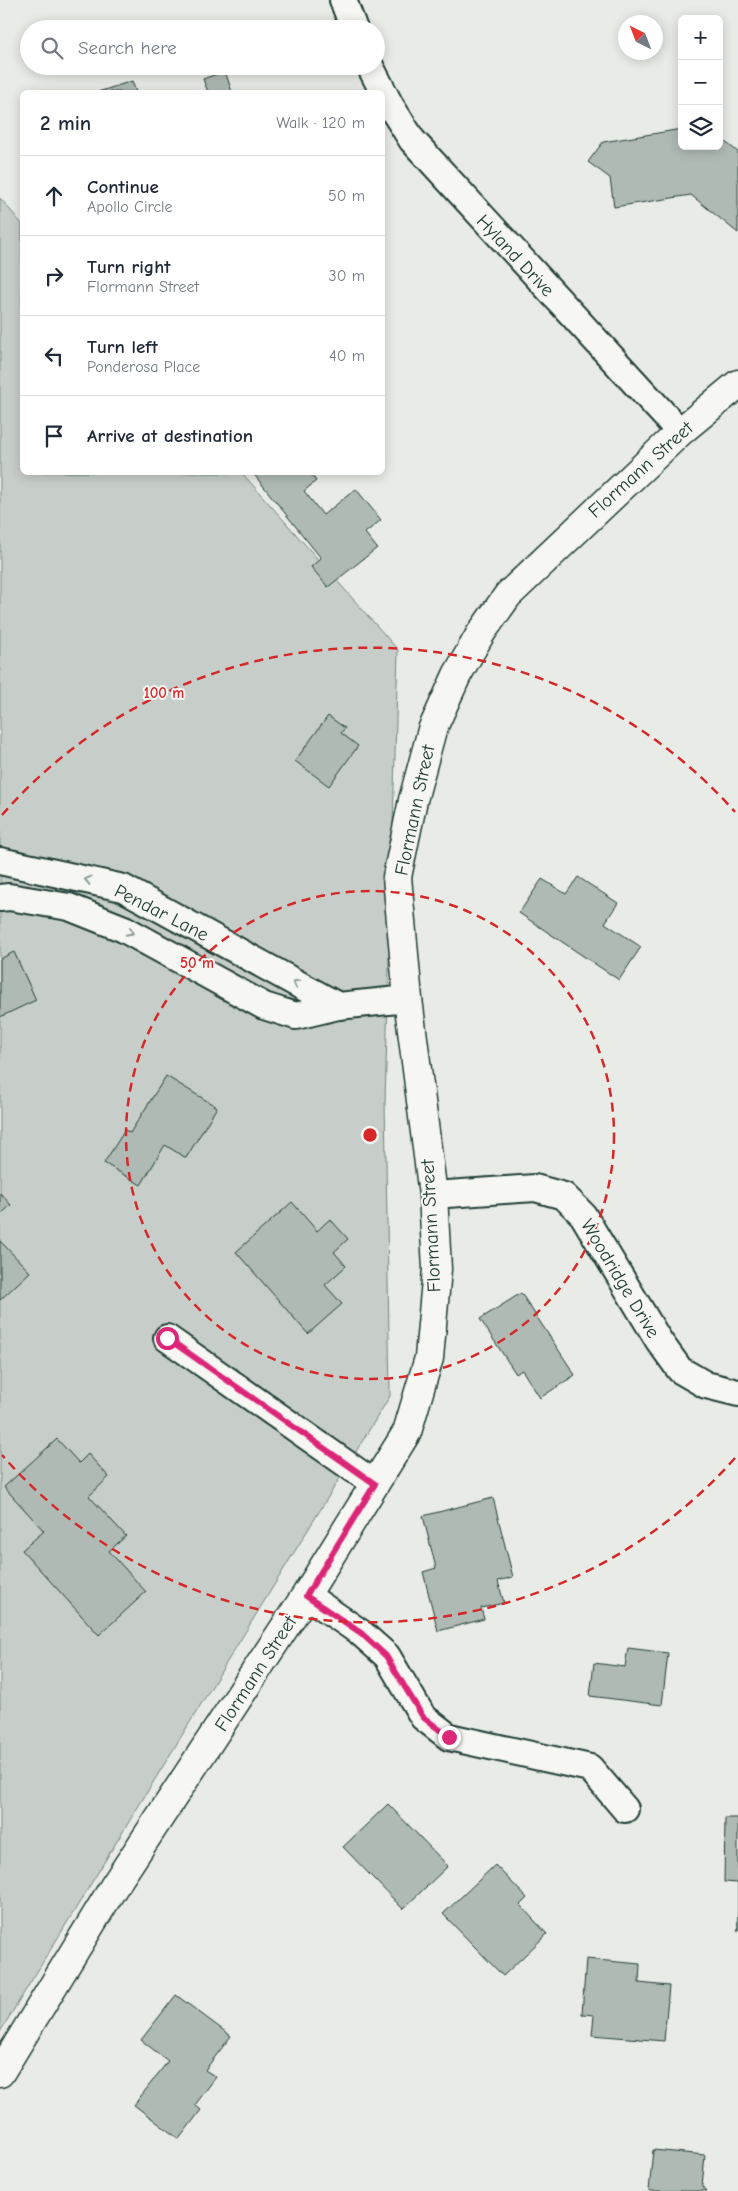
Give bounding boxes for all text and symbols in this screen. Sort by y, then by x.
north arrow [618,15,663,60]
map controls [678,15,723,150]
button: + [678,15,723,60]
search box [20,20,385,75]
icon: search [38,34,66,62]
text: Search here [78,37,177,59]
button: − [678,60,723,105]
button: layers [678,105,723,150]
text: 2 min [40,111,91,135]
text: Walk · 120 m [276,114,365,132]
text: Continue [87,176,159,198]
icon: ahead [40,182,68,210]
text: 50 m [328,187,365,205]
text: Apollo Circle [87,198,173,216]
street label: Hyland Drive [472,210,559,301]
text: Turn right [87,256,171,278]
icon: right [40,262,68,290]
text: 30 m [329,267,365,285]
text: Flormann Street [87,278,199,296]
text: Turn left [87,336,158,358]
icon: left [40,342,68,370]
text: 40 m [329,347,365,365]
text: Ponderosa Place [87,358,200,376]
street label: Flormann Street [584,417,698,522]
icon: arrive [40,422,68,450]
text: Arrive at destination [87,425,253,447]
text: 100 m [144,684,184,702]
street label: Flormann Street [390,742,440,878]
one-way arrow [84,875,93,886]
street label: Pendar Lane [111,880,212,946]
one-way arrow [125,926,134,936]
text: 50 m [180,954,214,972]
one-way arrow [292,979,301,989]
centre of rings [361,1126,379,1144]
street label: Flormann Street [416,1158,445,1293]
street label: Woodridge Drive [576,1215,664,1342]
route start [156,1327,179,1350]
street label: Flormann Street [210,1611,302,1735]
route end [438,1726,461,1749]

